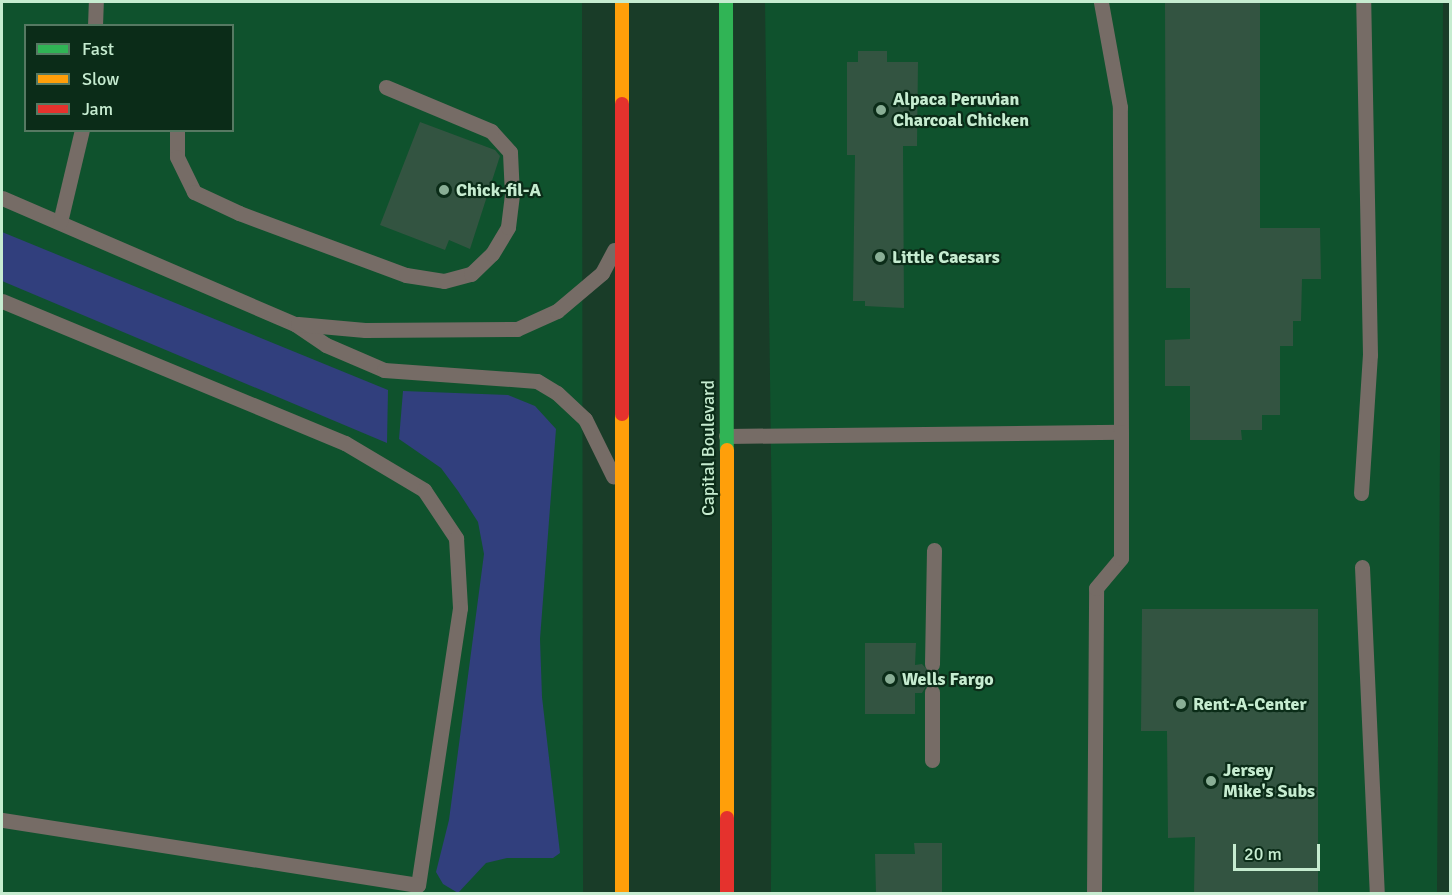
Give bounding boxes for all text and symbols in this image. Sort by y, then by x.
legend [24,24,234,132]
text: Fast [82,38,114,60]
text: Slow [82,68,119,90]
place label: Alpaca Peruvian Charcoal Chicken [893,89,1029,132]
text: Jam [82,98,113,120]
marker: Alpaca Peruvian Charcoal Chicken [874,103,888,117]
place label: Chick-fil-A [456,179,541,201]
marker: Chick-fil-A [437,183,451,197]
place label: Little Caesars [892,246,1000,268]
marker: Little Caesars [873,250,887,264]
street label: Capital Boulevard [697,380,719,516]
place label: Wells Fargo [902,668,994,690]
marker: Wells Fargo [883,672,897,686]
place label: Rent-A-Center [1193,693,1307,715]
marker: Rent-A-Center [1174,697,1188,711]
place label: Jersey Mike's Subs [1223,760,1315,802]
marker: Jersey Mike's Subs [1204,774,1218,788]
scale bar [1236,832,1323,870]
text: 20 m [1244,843,1282,865]

